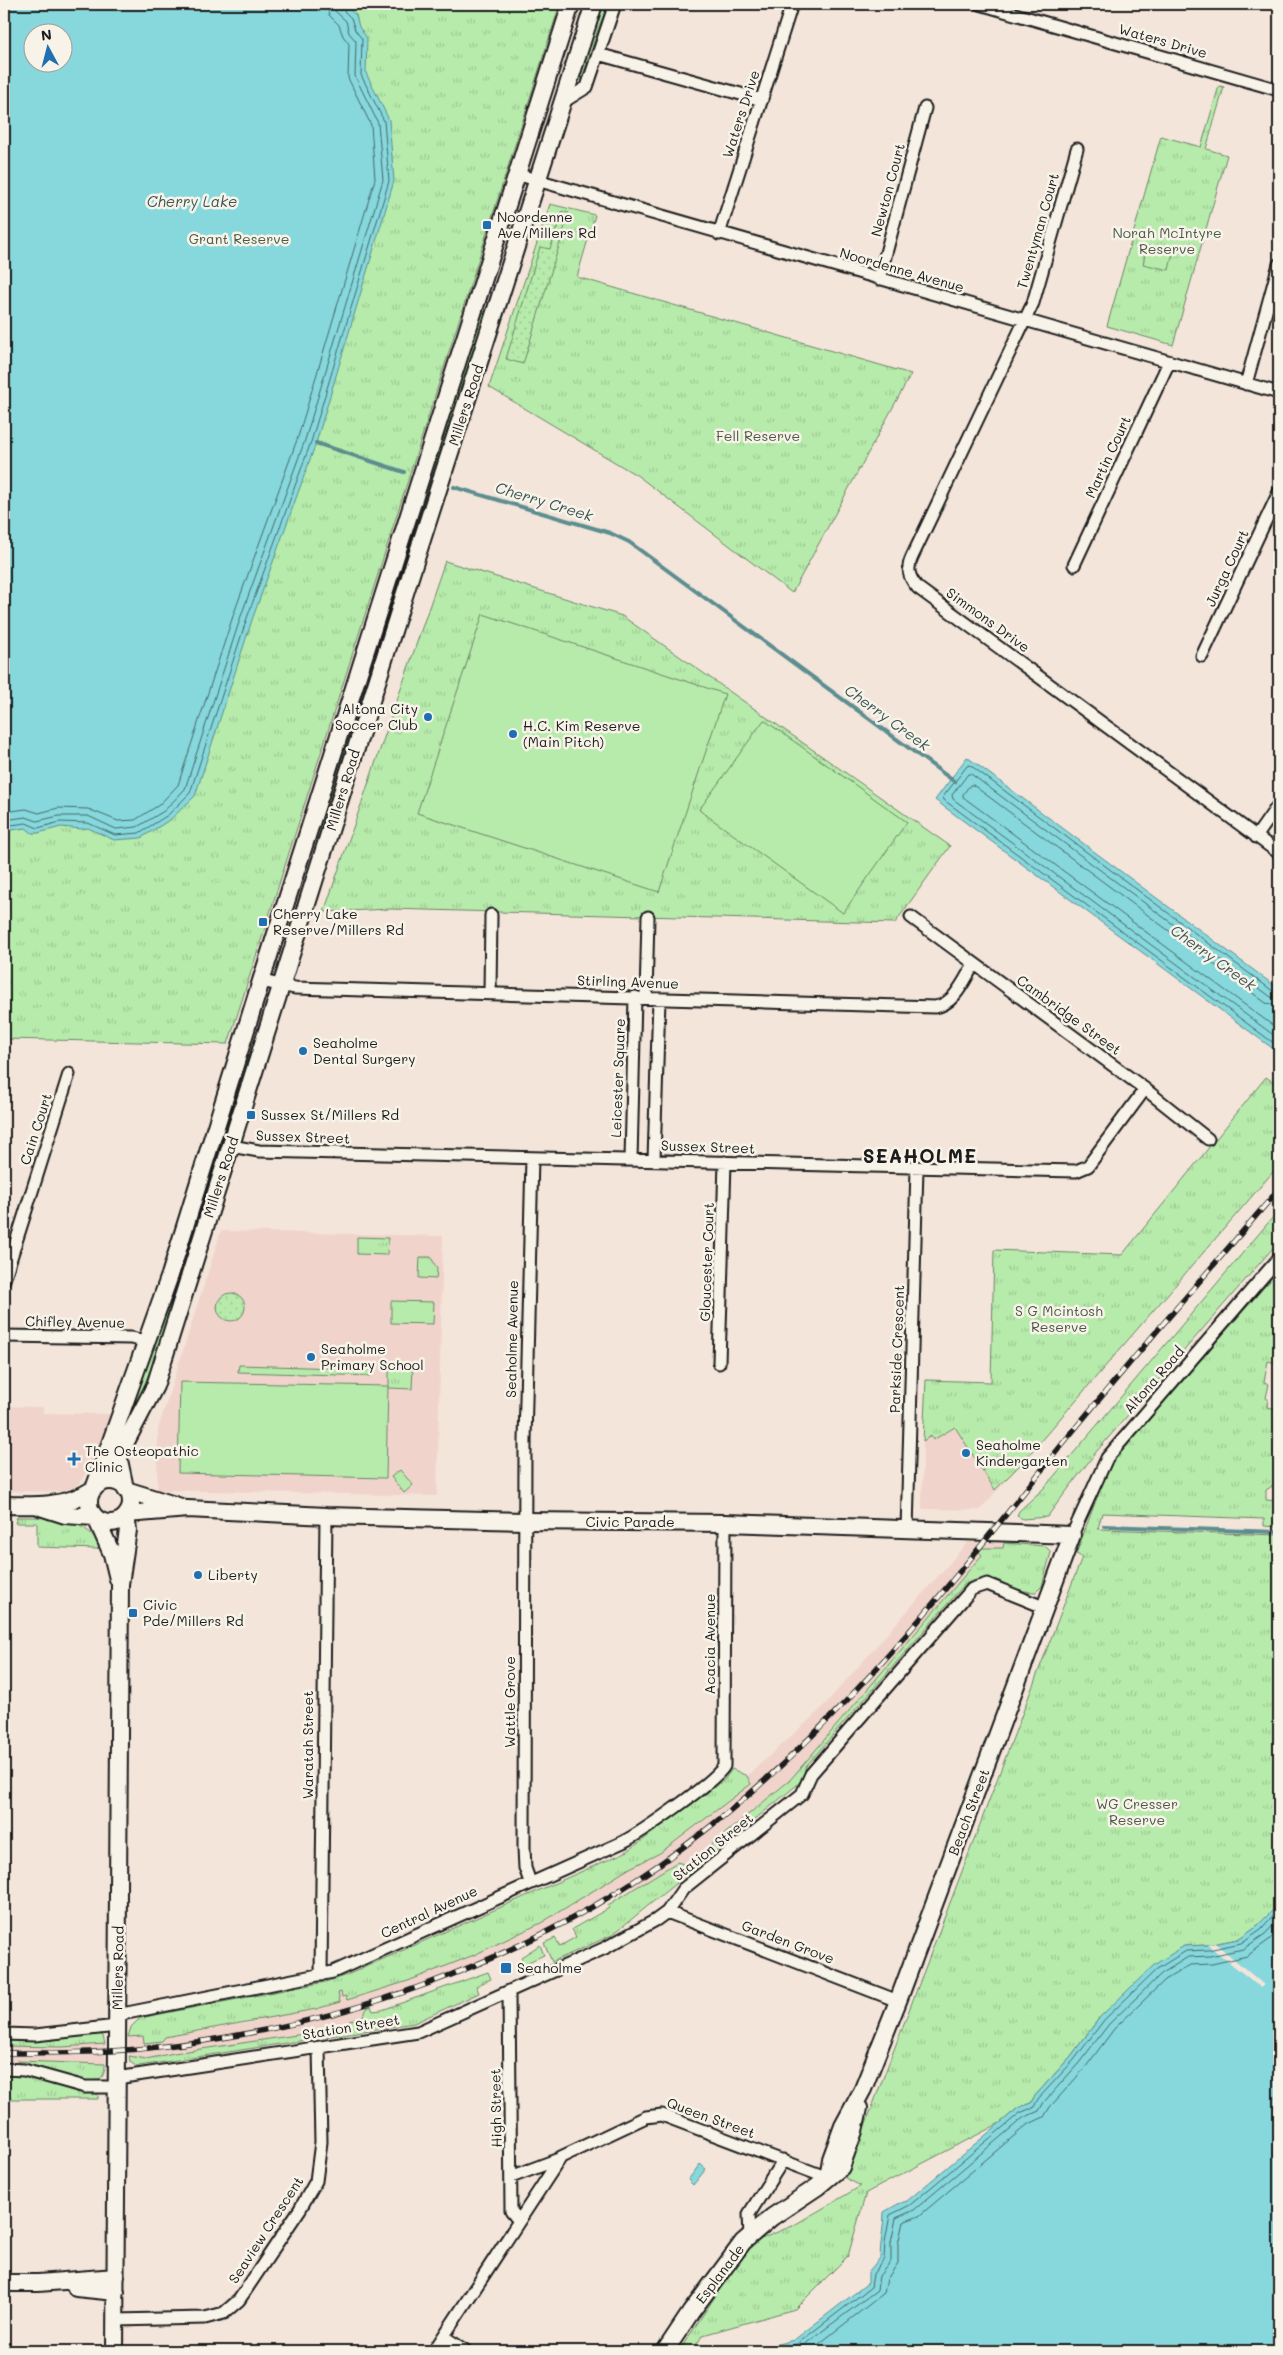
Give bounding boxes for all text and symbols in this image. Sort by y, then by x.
street label: Waters Drive [1117,19,1210,62]
north arrow [22,22,72,72]
text: N [40,25,53,45]
street label: Waters Drive [717,68,764,160]
street label: Newton Court [866,141,909,239]
street label: Twentyman Court [1012,171,1063,291]
water label: Cherry Lake [147,191,237,211]
place label: Noordenne Ave/Millers Rd [497,207,596,242]
marker: Noordenne Ave/Millers Rd [481,219,493,231]
park label: Norah McIntyre Reserve [1112,223,1222,258]
park label: Grant Reserve [189,229,289,248]
street label: Noordenne Avenue [838,243,967,296]
street label: Millers Road [443,362,488,448]
street label: Martin Court [1080,413,1135,501]
park label: Fell Reserve [716,426,800,445]
water label: Cherry Creek [493,477,596,526]
street label: Jurga Court [1200,526,1253,609]
street label: Simmons Drive [943,583,1034,656]
water label: Cherry Creek [841,679,935,756]
place label: Altona City Soccer Club [335,699,418,734]
marker: Altona City Soccer Club [422,711,434,723]
place label: H.C. Kim Reserve (Main Pitch) [523,716,640,751]
marker: H.C. Kim Reserve (Main Pitch) [507,728,519,740]
street label: Millers Road [321,747,364,833]
place label: Cherry Lake Reserve/Millers Rd [273,904,404,939]
marker: Cherry Lake Reserve/Millers Rd [257,916,269,928]
water label: Cherry Creek [1167,919,1261,996]
street label: Stirling Avenue [577,970,679,993]
street label: Cambridge Street [1013,970,1125,1059]
street label: Leicester Square [606,1018,629,1138]
place label: Seaholme Dental Surgery [313,1033,416,1068]
marker: Seaholme Dental Surgery [297,1045,309,1057]
street label: Cain Court [15,1091,56,1167]
place label: Sussex St/Millers Rd [261,1105,399,1124]
marker: Sussex St/Millers Rd [245,1109,257,1121]
street label: Sussex Street [256,1125,350,1148]
street label: Millers Road [198,1134,243,1220]
street label: Sussex Street [661,1135,755,1158]
district label: SEAHOLME [863,1143,977,1168]
street label: Gloucester Court [695,1202,718,1322]
street label: Seaholme Avenue [501,1280,522,1398]
street label: Parkside Crescent [885,1285,908,1413]
park label: S G Mcintosh Reserve [1015,1301,1103,1336]
street label: Chifley Avenue [25,1311,125,1332]
place label: Seaholme Primary School [321,1339,424,1374]
street label: Altona Road [1119,1342,1188,1417]
marker: Seaholme Primary School [305,1351,317,1363]
place label: Seaholme Kindergarten [976,1435,1068,1470]
place label: The Osteopathic Clinic [85,1441,199,1476]
marker: Seaholme Kindergarten [960,1447,972,1459]
marker: The Osteopathic Clinic [67,1452,81,1466]
street label: Civic Parade [585,1512,675,1531]
place label: Liberty [208,1565,258,1584]
marker: Liberty [192,1569,204,1581]
street label: Acacia Avenue [700,1594,719,1694]
place label: Civic Pde/Millers Rd [143,1595,244,1630]
marker: Civic Pde/Millers Rd [127,1607,139,1619]
street label: Wattle Grove [500,1656,519,1748]
street label: Waratah Street [298,1691,317,1799]
street label: Beach Street [943,1766,994,1858]
park label: WG Cresser Reserve [1096,1794,1178,1829]
street label: Station Street [669,1808,757,1885]
street label: Central Avenue [377,1881,480,1942]
street label: Garden Grove [739,1915,837,1968]
street label: Millers Road [107,1926,128,2010]
place label: Seaholme [517,1958,582,1977]
marker: Seaholme [499,1961,513,1975]
street label: Station Street [301,2009,401,2044]
street label: High Street [485,2068,506,2148]
street label: Queen Street [664,2093,758,2142]
street label: Seaview Crescent [224,2172,307,2287]
street label: Esplanade [691,2240,748,2307]

